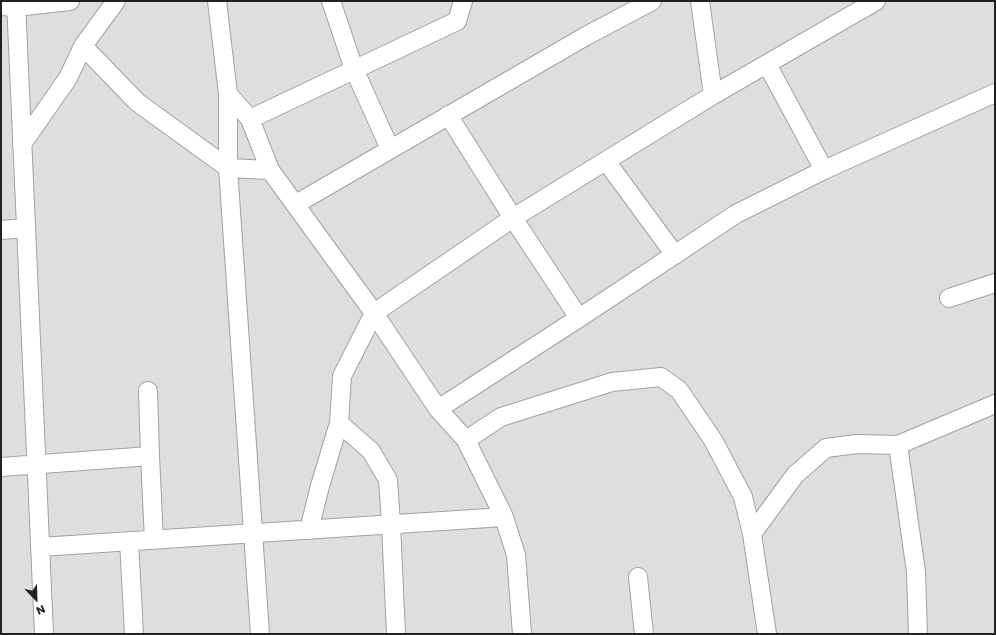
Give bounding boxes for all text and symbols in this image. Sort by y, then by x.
north arrow [16,579,56,619]
text: N [34,601,48,619]

